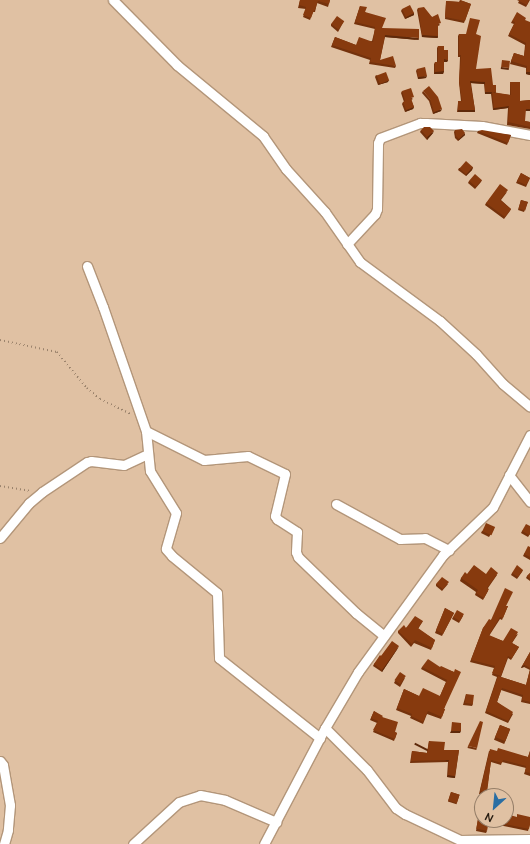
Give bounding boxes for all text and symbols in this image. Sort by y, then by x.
north arrow [474,788,514,828]
text: N [483,811,495,825]

